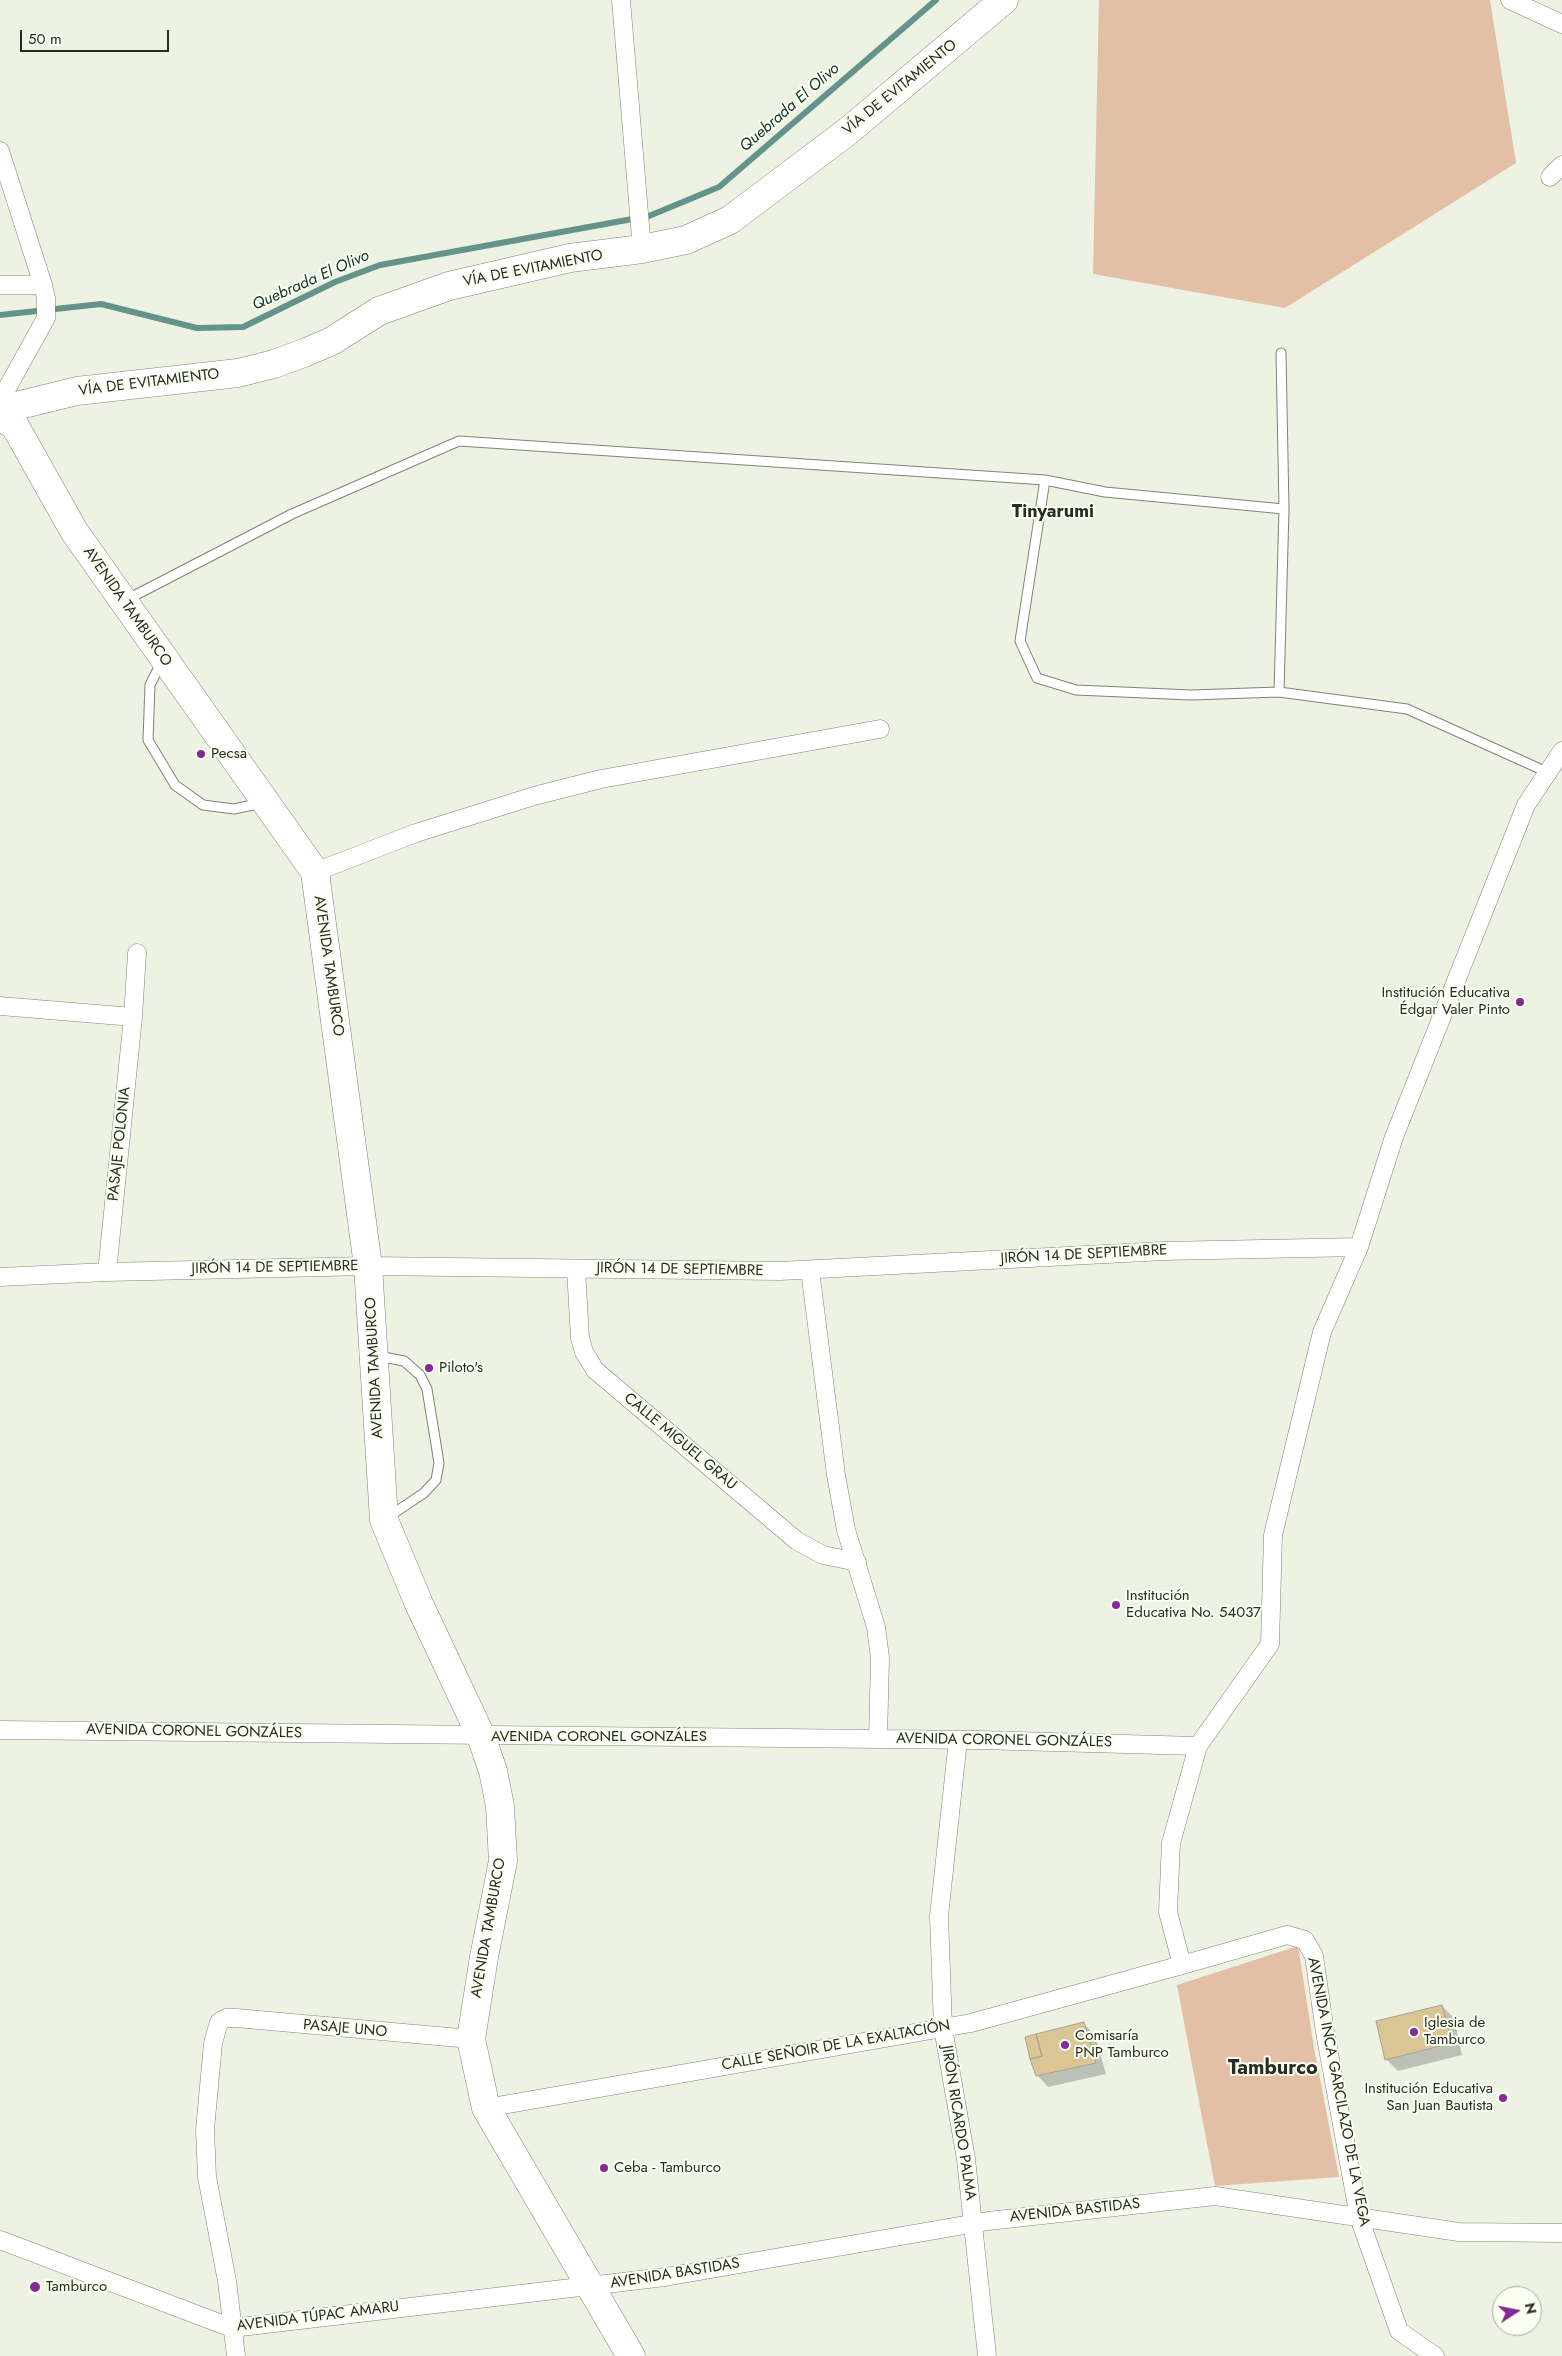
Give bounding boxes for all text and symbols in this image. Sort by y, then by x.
scale bar [22,20,171,52]
text: 50 m [28,28,62,50]
street label: VÍA DE EVITAMIENTO [839,36,961,140]
water label: Quebrada El Olivo [736,59,844,157]
water label: Quebrada El Olivo [250,247,372,315]
street label: VÍA DE EVITAMIENTO [462,247,604,291]
street label: VÍA DE EVITAMIENTO [77,365,221,401]
district label: Tinyarumi [1012,502,1094,524]
street label: AVENIDA TAMBURCO [79,544,175,670]
place label: Pecsa [211,745,247,763]
marker: Pecsa [195,748,207,760]
street label: AVENIDA TAMBURCO [309,895,347,1037]
place label: Institución Educativa Édgar Valer Pinto [1381,984,1510,1019]
marker: Institución Educativa Édgar Valer Pinto [1514,996,1526,1008]
street label: PASAJE POLONIA [105,1086,135,1202]
street label: JIRÓN 14 DE SEPTIEMBRE [1000,1242,1168,1268]
street label: JIRÓN 14 DE SEPTIEMBRE [191,1258,359,1278]
street label: JIRÓN 14 DE SEPTIEMBRE [596,1260,764,1280]
street label: AVENIDA TAMBURCO [362,1297,388,1439]
place label: Piloto's [439,1359,483,1377]
marker: Piloto's [423,1362,435,1374]
street label: CALLE MIGUEL GRAU [620,1390,740,1494]
place label: Institución Educativa No. 54037 [1126,1587,1261,1622]
marker: Institución Educativa No. 54037 [1110,1599,1122,1611]
street label: AVENIDA CORONEL GONZÁLES [86,1721,302,1743]
street label: AVENIDA CORONEL GONZÁLES [491,1728,707,1746]
street label: AVENIDA CORONEL GONZÁLES [896,1730,1112,1752]
street label: AVENIDA TAMBURCO [468,1857,510,1999]
street label: AVENIDA INCA GARCILAZO DE LA VEGA [1303,1956,1373,2228]
place label: Iglesia de Tamburco [1424,2014,1485,2049]
street label: PASAJE UNO [302,2016,388,2042]
street label: CALLE SEÑOIR DE LA EXALTACIÓN [720,2017,952,2075]
marker: Iglesia de Tamburco [1408,2026,1420,2038]
place label: Comisaría PNP Tamburco [1075,2027,1169,2062]
marker: Comisaría PNP Tamburco [1059,2039,1071,2051]
street label: JIRÓN RICARDO PALMA [937,2044,979,2202]
district label: Tamburco [1228,2057,1318,2081]
place label: Institución Educativa San Juan Bautista [1364,2080,1493,2115]
marker: Institución Educativa San Juan Bautista [1497,2092,1509,2104]
place label: Ceba - Tamburco [614,2159,721,2177]
marker: Ceba - Tamburco [598,2162,610,2174]
street label: AVENIDA BASTIDAS [1009,2195,1141,2227]
street label: AVENIDA BASTIDAS [609,2255,741,2293]
place label: Tamburco [46,2278,107,2296]
marker: Tamburco [28,2280,42,2294]
north arrow [1492,2286,1542,2336]
street label: AVENIDA TÚPAC AMARU [236,2298,400,2336]
text: N [1520,2301,1542,2316]

